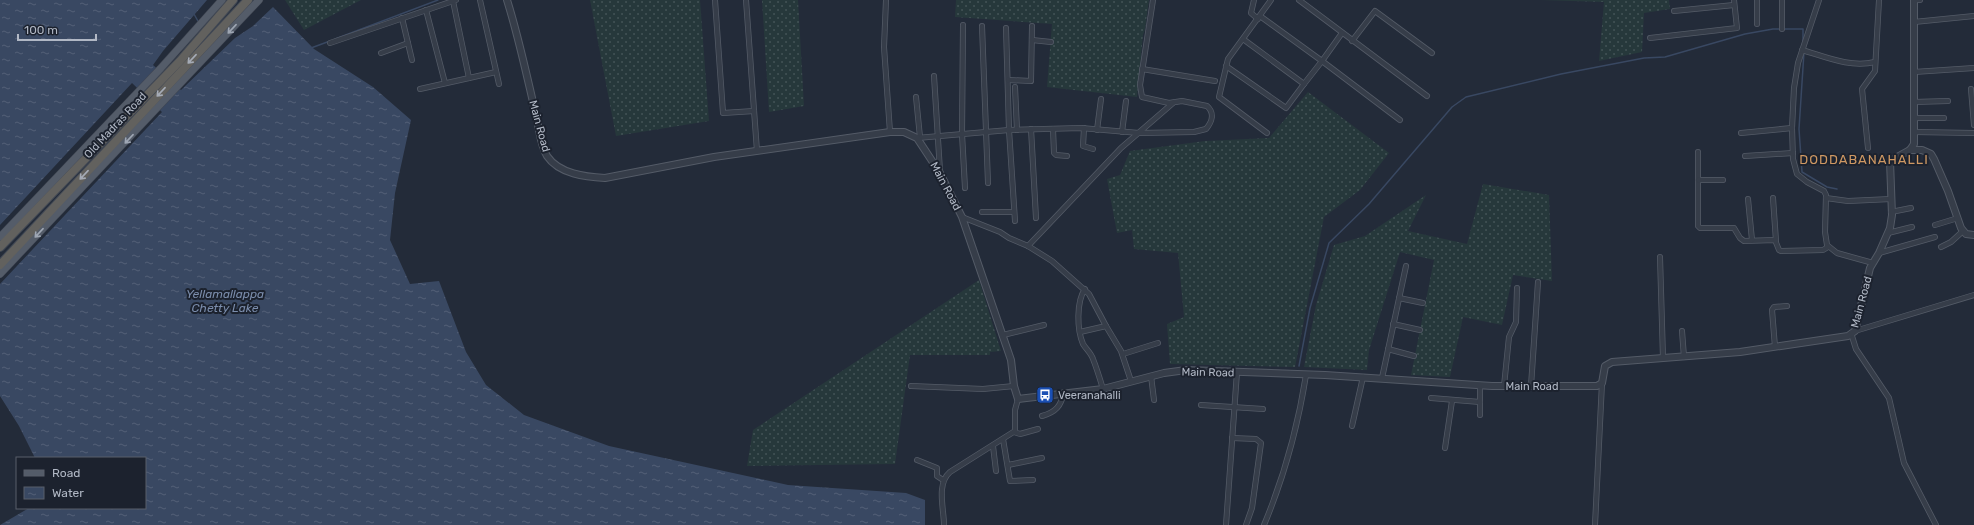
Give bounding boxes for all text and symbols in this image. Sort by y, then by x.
scale bar [18,16,96,42]
text: 100 m [24,23,58,37]
one-way arrow [228,23,237,33]
one-way arrow [187,54,197,64]
one-way arrow [156,87,165,97]
street label: Old Madras Road [82,90,149,161]
street label: Main Road [526,99,553,153]
one-way arrow [124,134,134,144]
district label: DODDABANAHALLI [1799,152,1929,167]
street label: Main Road [927,160,964,213]
one-way arrow [79,170,88,180]
one-way arrow [35,228,44,238]
street label: Main Road [1848,275,1875,329]
water label: Yellamallappa Chetty Lake [186,287,264,315]
street label: Main Road [1181,366,1235,379]
street label: Main Road [1506,380,1558,393]
bus stop icon: Veeranahalli [1035,385,1055,405]
place label: Veeranahalli [1058,389,1121,402]
legend [16,457,146,509]
text: Road [52,466,80,480]
text: Water [52,486,84,500]

